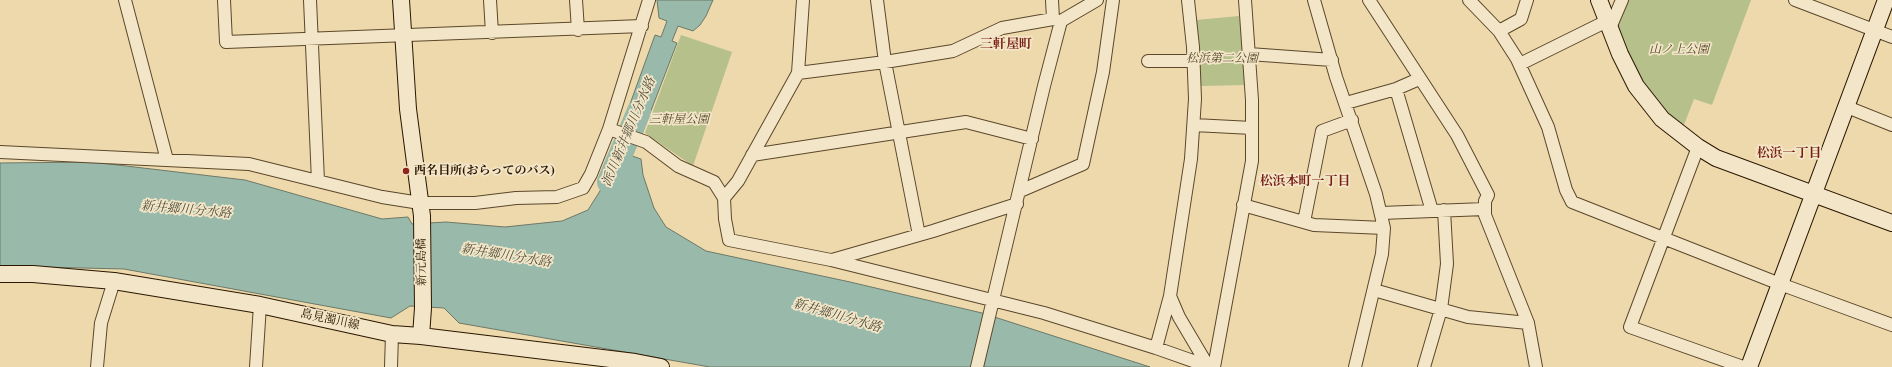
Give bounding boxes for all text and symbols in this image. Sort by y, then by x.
district label: 三軒屋町 [980,37,1032,53]
park label: 山ノ上公園 [1649,43,1709,57]
park label: 松浜第二公園 [1186,52,1258,66]
water label: 派川新井郷川分水路 [599,75,659,189]
park label: 三軒屋公園 [649,113,709,127]
district label: 松浜一丁目 [1757,146,1821,162]
place label: 西名目所(おらってのバス) [414,164,555,178]
marker: 西名目所(おらってのバス) [401,166,411,176]
district label: 松浜本町一丁目 [1260,174,1350,190]
water label: 新井郷川分水路 [140,198,232,222]
street label: 新元島橋 [414,238,430,286]
water label: 新井郷川分水路 [460,241,552,271]
water label: 新井郷川分水路 [791,296,883,336]
street label: 島見濁川線 [299,307,361,333]

